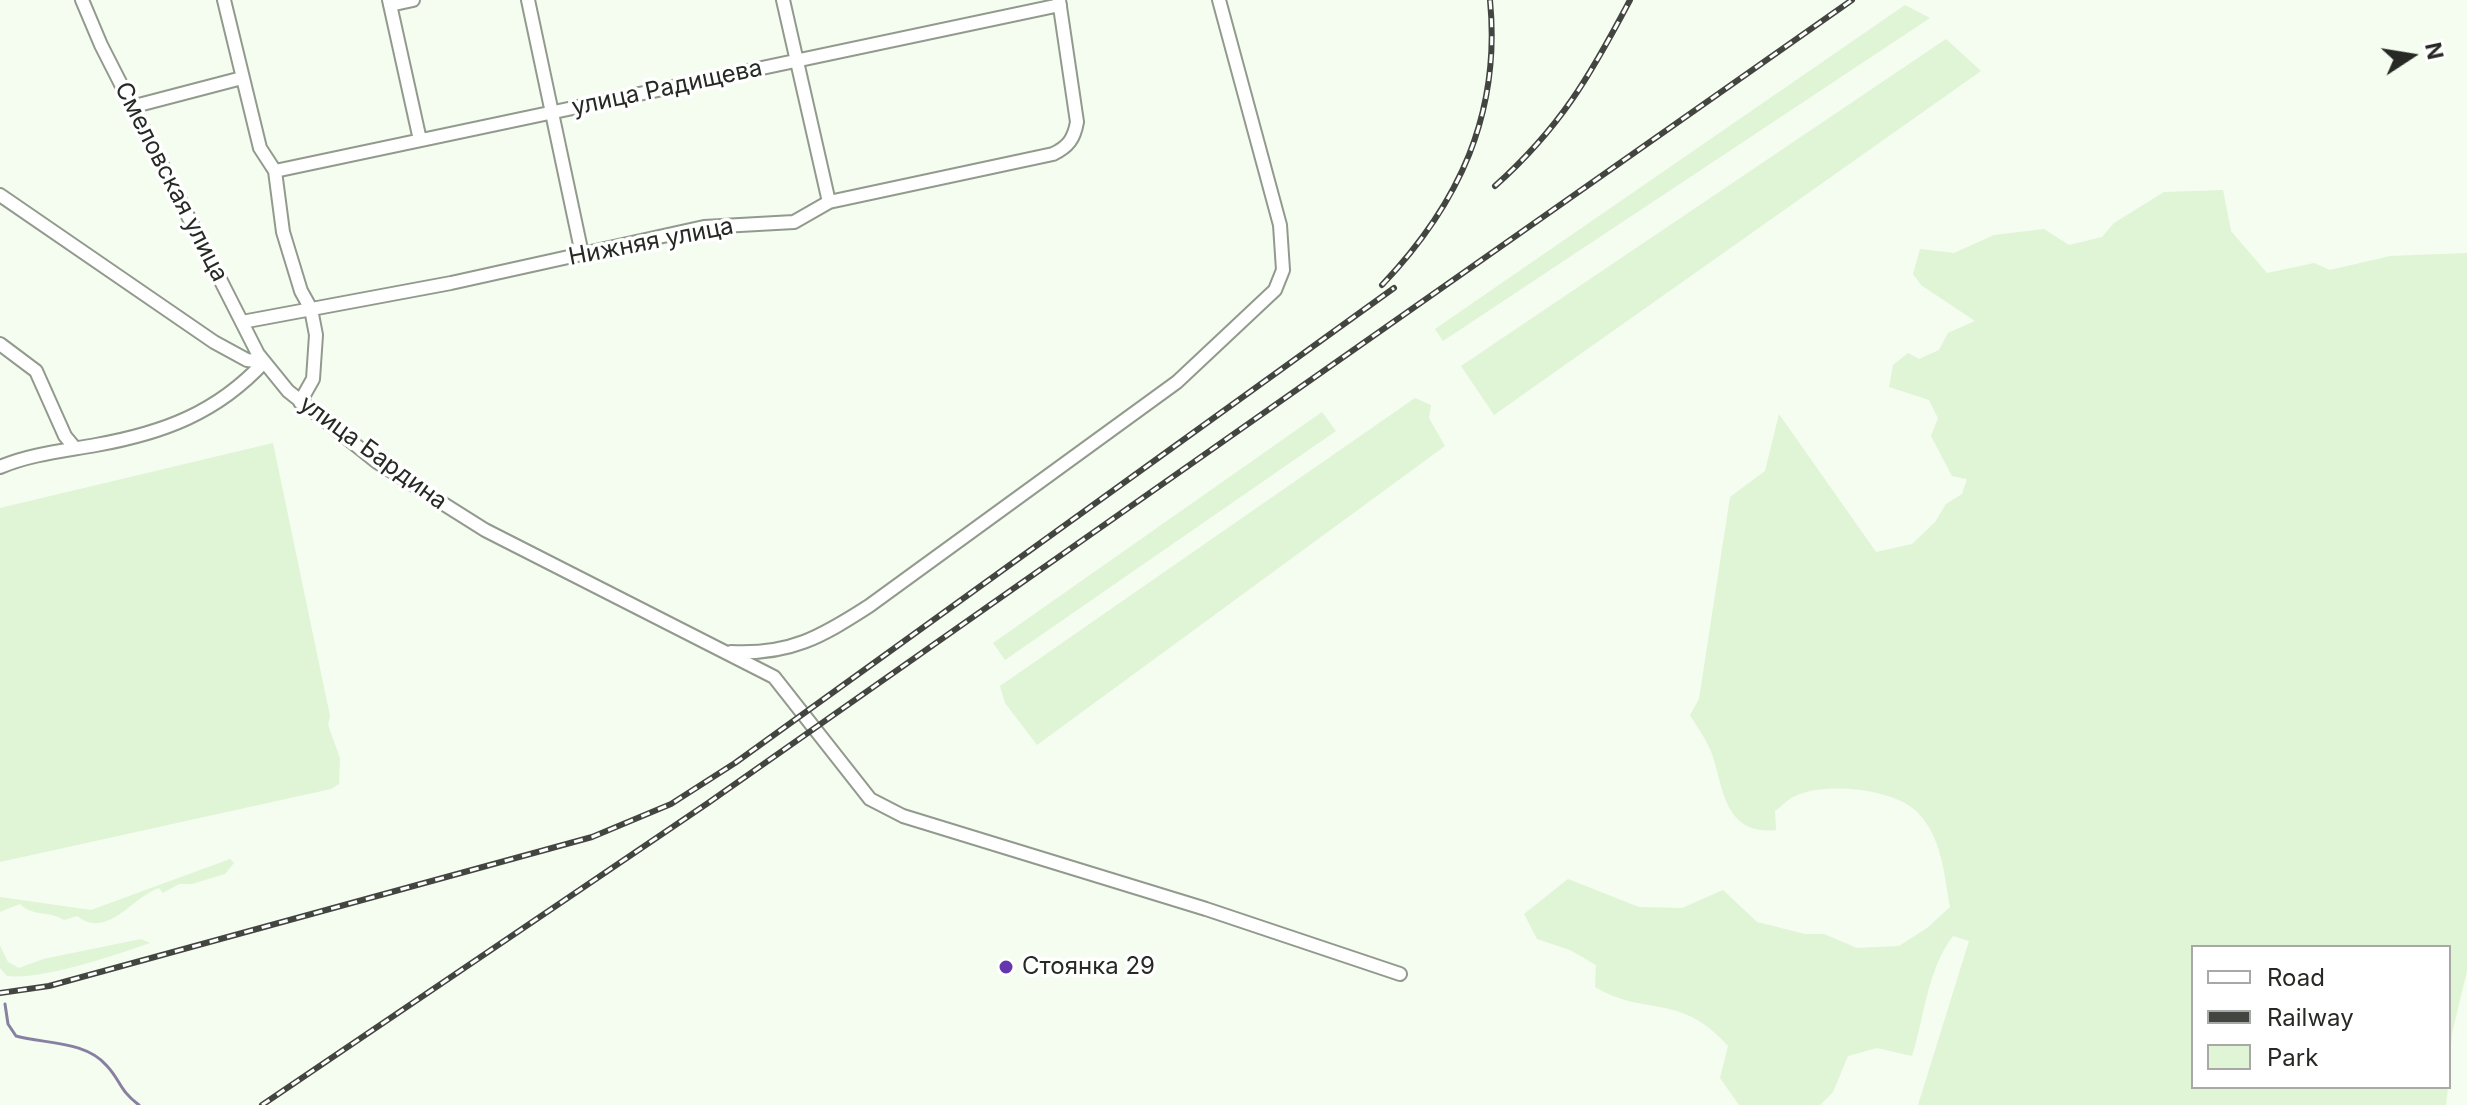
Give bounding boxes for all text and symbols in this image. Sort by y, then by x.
north arrow [2371,16,2451,96]
text: N [2420,40,2449,62]
street label: улица Радищева [569,54,765,122]
street label: Смеловская улица [108,77,234,287]
street label: Нижняя улица [566,212,736,272]
street label: улица Бардина [294,390,452,516]
legend [2191,945,2451,1089]
place label: Стоянка 29 [1022,953,1155,981]
marker: Стоянка 29 [997,958,1015,976]
text: Road [2267,963,2325,992]
text: Railway [2267,1003,2354,1032]
text: Park [2267,1043,2318,1072]

